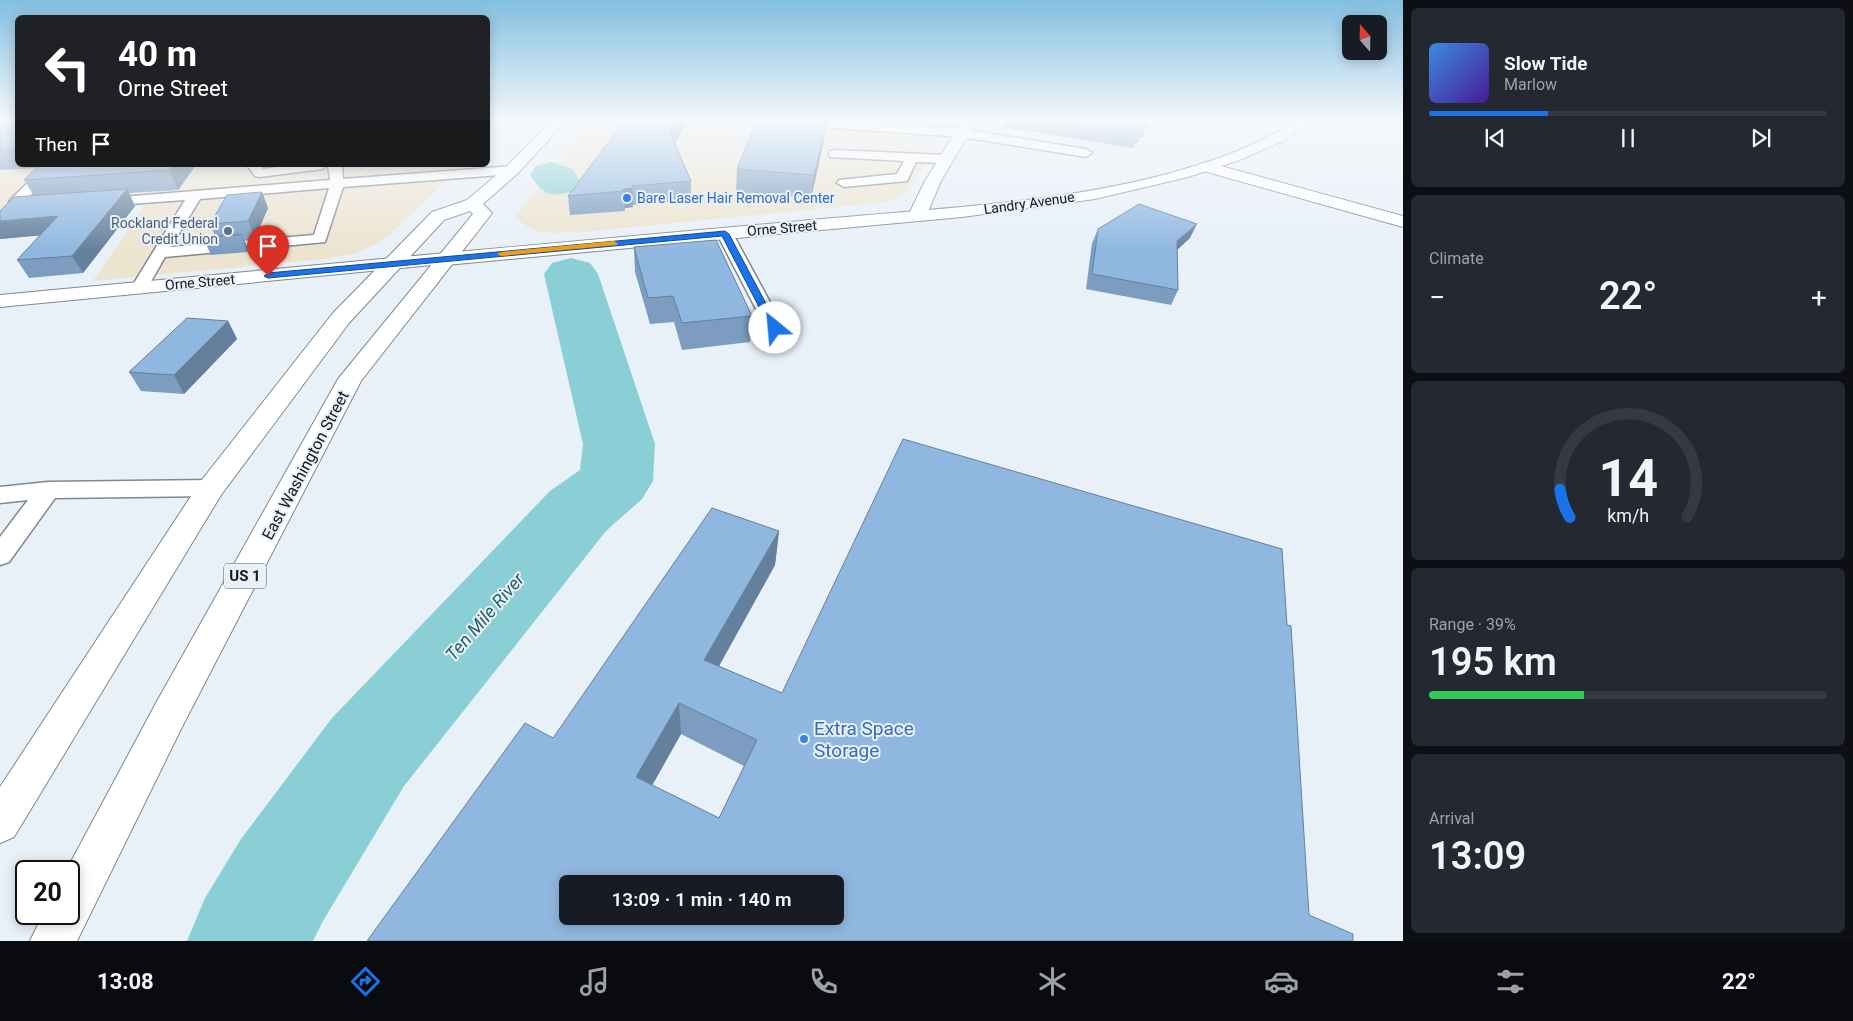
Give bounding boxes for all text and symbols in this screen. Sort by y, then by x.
north arrow [1342,15,1388,60]
map controls [1342,15,1387,60]
text: 40 m [118,34,197,75]
icon: left [35,35,100,100]
text: Slow Tide [1504,52,1587,75]
text: Marlow [1504,75,1557,94]
text: Orne Street [118,76,228,101]
icon: previous [1481,124,1509,152]
icon: pause [1614,124,1642,152]
icon: next [1747,124,1775,152]
icon: arrive [87,130,115,158]
text: Then [35,133,77,156]
street label: Landry Avenue [983,189,1075,217]
place label: Bare Laser Hair Removal Center [637,190,835,206]
marker: Bare Laser Hair Removal Center [621,192,633,204]
place label: Rockland Federal Credit Union [111,215,218,247]
street label: Orne Street [746,217,818,239]
marker: Rockland Federal Credit Union [222,225,234,237]
pin [247,225,289,276]
icon: arrive [254,232,282,260]
text: Climate [1429,249,1484,268]
street label: Orne Street [164,271,236,293]
text: 22° [1599,274,1657,318]
text: − [1429,281,1445,314]
text: + [1811,281,1827,314]
position arrow [748,301,800,353]
street label: East Washington Street [258,388,353,543]
text: 14 [1598,448,1658,509]
text: km/h [1607,505,1649,526]
road number: US 1 [224,564,266,588]
water label: Ten Mile River [441,568,529,665]
text: Range · 39% [1429,615,1516,634]
text: 195 km [1429,640,1557,684]
place label: Extra Space Storage [814,717,914,762]
marker: Extra Space Storage [798,733,810,745]
text: Arrival [1429,809,1474,828]
text: 13:09 [1429,834,1526,878]
speed limit sign: 20 [15,860,80,925]
text: 13:09 · 1 min · 140 m [611,888,792,911]
icon: directions [348,964,383,999]
icon: music [577,964,612,999]
icon: phone [806,964,841,999]
icon: climate [1035,964,1070,999]
icon: car [1264,964,1299,999]
icon: filters [1493,964,1528,999]
text: 13:08 [97,969,154,994]
text: 22° [1722,969,1756,994]

